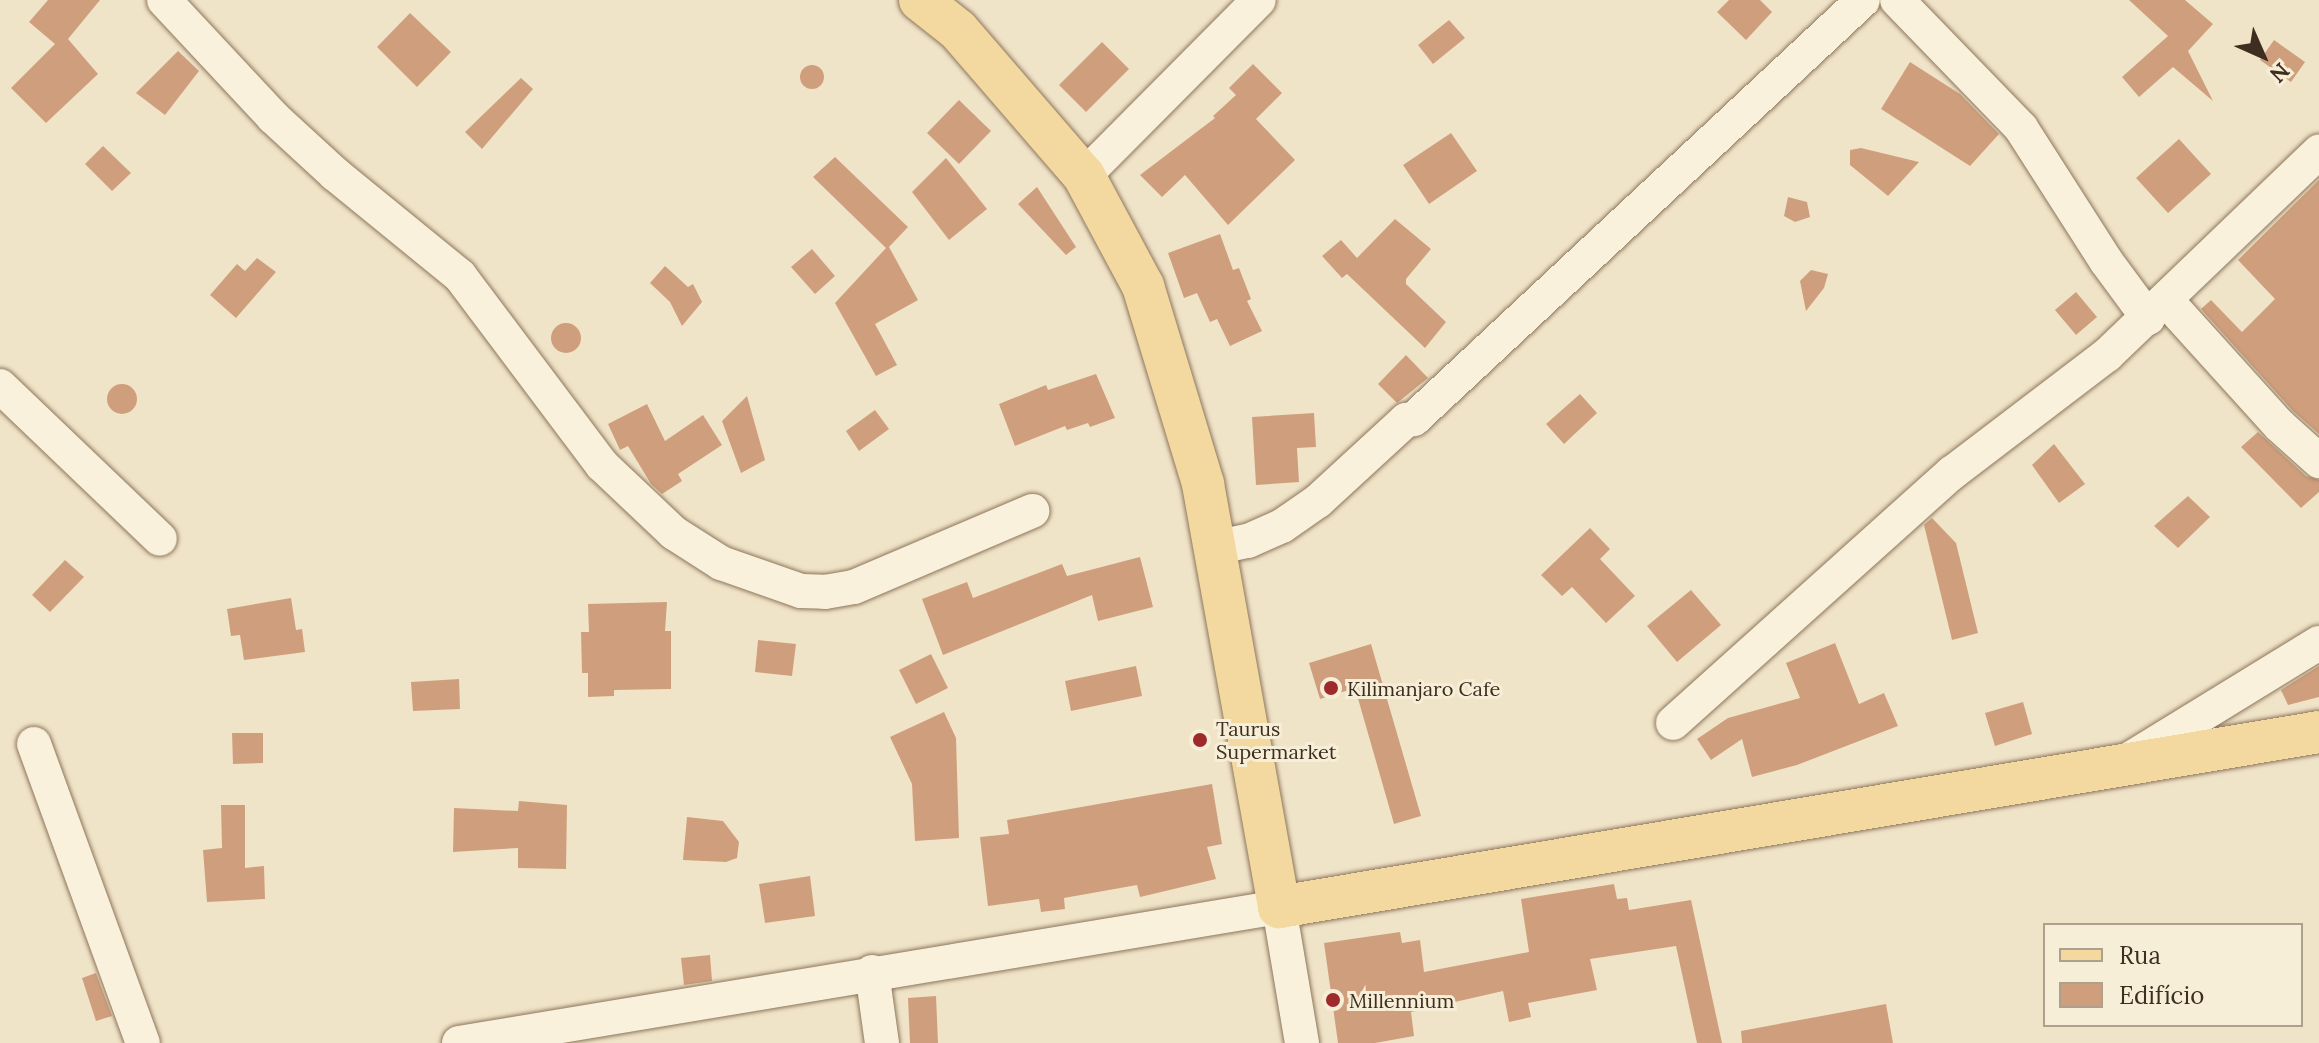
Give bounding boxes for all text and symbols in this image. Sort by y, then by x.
north arrow [2223,16,2303,96]
text: N [2264,57,2296,89]
place label: Kilimanjaro Cafe [1347,676,1500,700]
marker: Kilimanjaro Cafe [1322,679,1340,697]
place label: Taurus Supermarket [1216,716,1336,763]
marker: Taurus Supermarket [1191,731,1209,749]
legend [2043,923,2303,1027]
text: Rua [2119,940,2161,971]
text: Edifício [2119,980,2204,1011]
place label: Millennium [1349,988,1454,1012]
marker: Millennium [1324,991,1342,1009]

